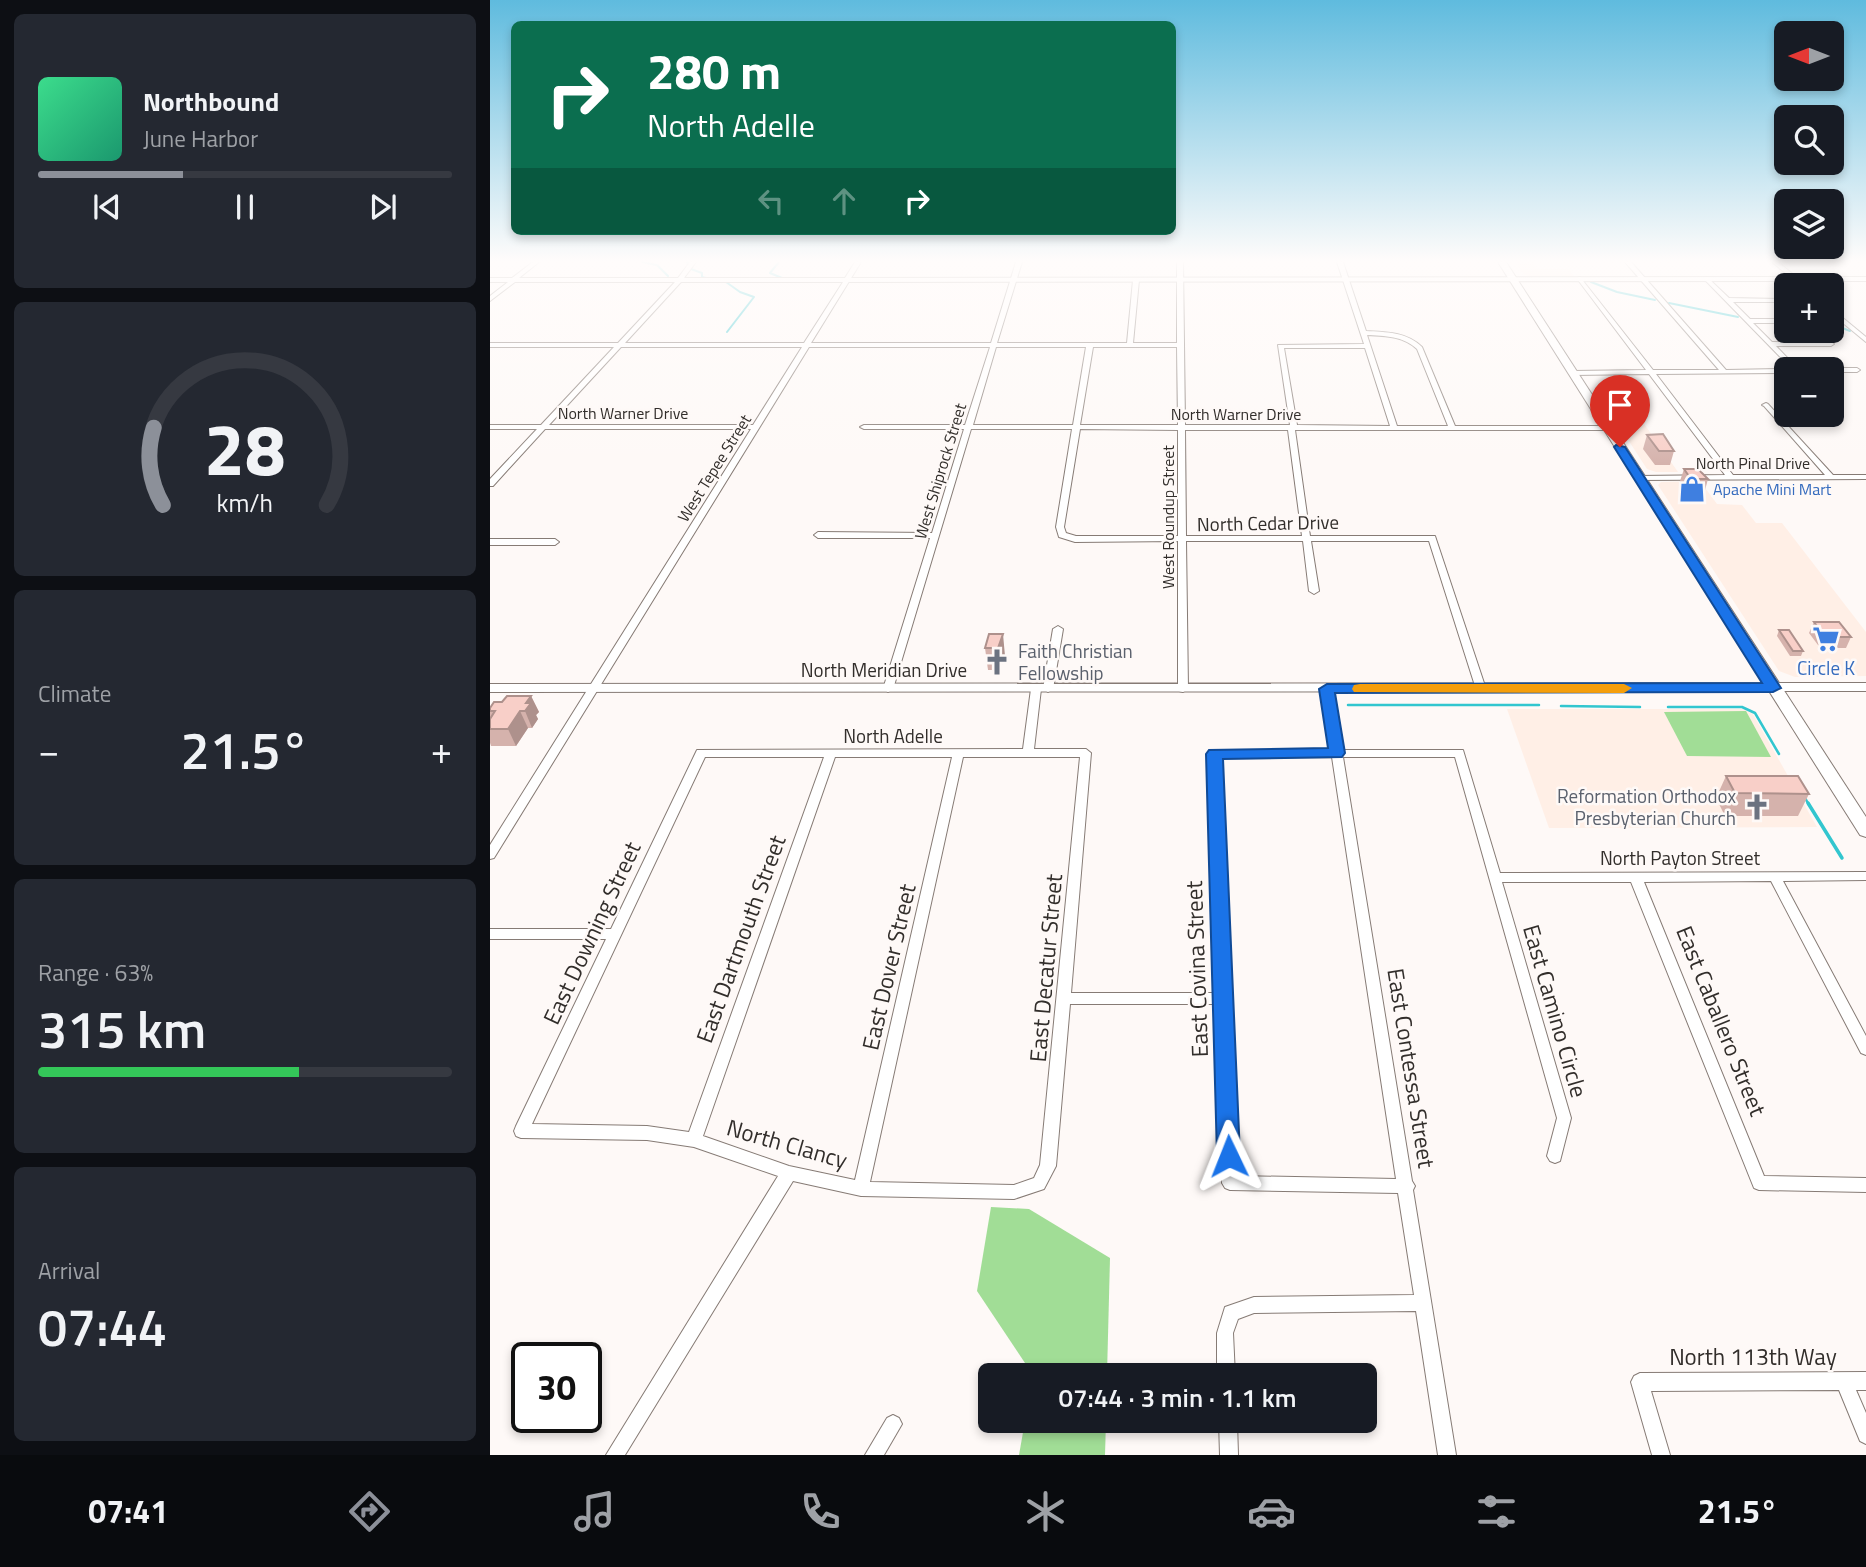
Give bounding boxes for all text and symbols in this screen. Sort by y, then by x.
north arrow [1774,21,1844,91]
map controls [1774,21,1844,427]
text: 280 m [647,33,781,108]
icon: right [532,49,623,140]
text: Northbound [143,82,279,121]
text: North Adelle [647,101,815,149]
button: search [1774,105,1844,175]
text: June Harbor [143,121,258,156]
icon: left [752,182,790,220]
icon: ahead [825,182,863,220]
icon: right [898,182,936,220]
icon: previous [88,188,126,226]
icon: pause [226,188,264,226]
icon: next [364,188,402,226]
button: layers [1774,189,1844,259]
button: + [1774,273,1844,343]
button: − [1774,357,1844,427]
pin [1590,375,1650,447]
icon: arrive [1601,386,1639,424]
text: 28 [204,394,286,504]
street label: West Shiprock Street [908,400,972,542]
street label: North Warner Drive [558,401,688,425]
street label: North Warner Drive [1171,402,1301,426]
street label: West Tepee Street [671,409,757,526]
street label: West Roundup Street [1156,445,1180,589]
street label: North Pinal Drive [1696,451,1810,475]
shop icon: Apache Mini Mart [1677,474,1707,504]
place label: Apache Mini Mart [1713,477,1832,501]
text: km/h [217,484,273,522]
street label: North Cedar Drive [1197,507,1339,538]
supermarket icon: Circle K [1811,624,1841,654]
place label: Faith Christian Fellowship [1018,636,1133,687]
church icon: Faith Christian Fellowship [982,647,1012,677]
place label: Circle K [1797,653,1855,682]
street label: North Meridian Drive [801,655,967,684]
text: Climate [38,676,111,711]
text: 21.5° [181,710,309,789]
text: − [38,721,59,779]
text: + [431,721,452,779]
street label: North Adelle [843,721,943,750]
place label: Reformation Orthodox Presbyterian Church [1557,781,1736,832]
church icon: Reformation Orthodox Presbyterian Church [1742,792,1772,822]
street label: East Dartmouth Street [687,830,794,1048]
street label: East Downing Street [534,835,649,1030]
street label: North Payton Street [1600,843,1760,872]
street label: East Decatur Street [1020,872,1071,1063]
street label: East Dover Street [852,880,925,1053]
street label: East Covina Street [1176,880,1217,1058]
street label: East Camino Circle [1514,920,1597,1101]
street label: East Caballero Street [1667,921,1776,1121]
text: Range · 63% [38,955,153,990]
street label: East Contessa Street [1378,966,1445,1170]
text: 315 km [38,989,206,1068]
street label: North Clancy [723,1110,851,1177]
position arrow [1192,1119,1266,1193]
text: Arrival [38,1253,100,1288]
text: 07:44 [38,1287,167,1366]
street label: North 113th Way [1669,1339,1837,1374]
speed limit sign: 30 [511,1342,602,1433]
text: 07:44 · 3 min · 1.1 km [1058,1378,1297,1417]
text: 07:41 [88,1487,168,1535]
icon: directions [345,1487,394,1536]
icon: music [570,1487,619,1536]
icon: phone [796,1487,845,1536]
icon: climate [1021,1487,1070,1536]
icon: car [1247,1487,1296,1536]
icon: filters [1472,1487,1521,1536]
text: 21.5° [1698,1487,1778,1535]

